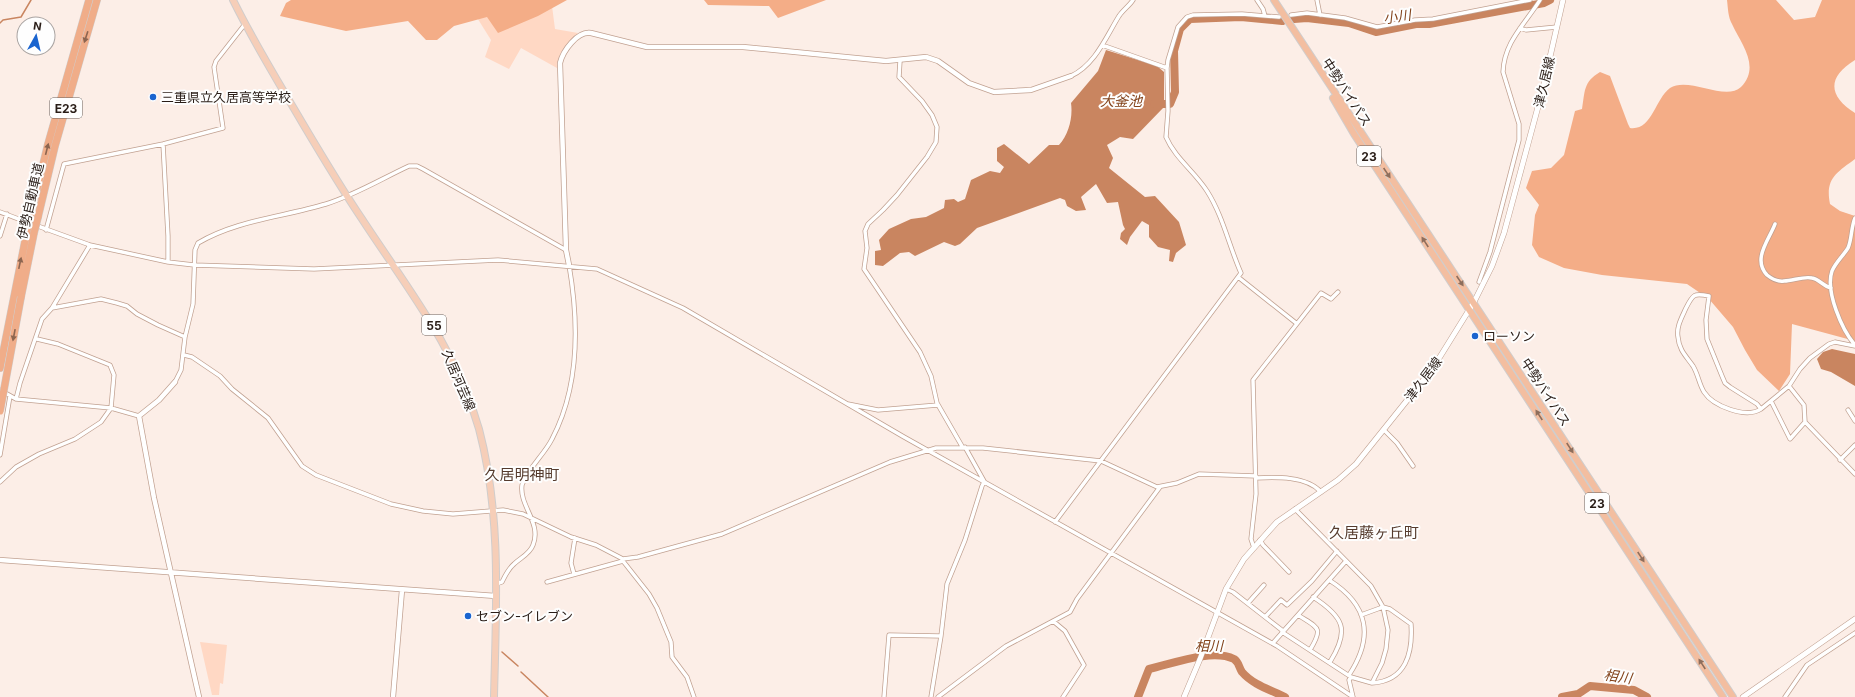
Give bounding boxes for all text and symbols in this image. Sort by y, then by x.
water label: 小川 [1382,5,1414,26]
north arrow [16,16,56,56]
text: N [32,19,43,34]
one-way arrow [82,31,88,43]
street label: 中勢バイパス [1319,55,1375,129]
street label: 津久居線 [1530,55,1558,109]
place label: 三重県立久居高等学校 [161,89,291,105]
marker: 三重県立久居高等学校 [148,92,158,102]
water label: 大釜池 [1100,92,1144,109]
road number: E23 [50,98,82,118]
one-way arrow [44,142,50,155]
road number: 23 [1357,146,1381,166]
street label: 伊勢自動車道 [13,161,47,241]
one-way arrow [1384,167,1391,179]
one-way arrow [1421,237,1429,247]
one-way arrow [17,257,23,269]
one-way arrow [1456,276,1463,287]
road number: 55 [422,315,446,335]
place label: ローソン [1483,328,1535,344]
one-way arrow [10,329,16,341]
marker: ローソン [1470,331,1480,341]
street label: 久居河芸線 [439,347,479,413]
street label: 津久居線 [1401,353,1445,405]
street label: 中勢バイパス [1518,355,1574,429]
one-way arrow [1535,410,1543,420]
one-way arrow [1566,443,1574,453]
district label: 久居明神町 [484,465,560,484]
road number: 23 [1585,493,1609,513]
district label: 久居藤ヶ丘町 [1329,523,1419,542]
one-way arrow [1637,552,1645,562]
place label: セブン-イレブン [476,608,573,624]
marker: セブン-イレブン [463,611,473,621]
water label: 相川 [1195,637,1225,654]
one-way arrow [1698,658,1705,670]
water label: 相川 [1603,666,1635,687]

